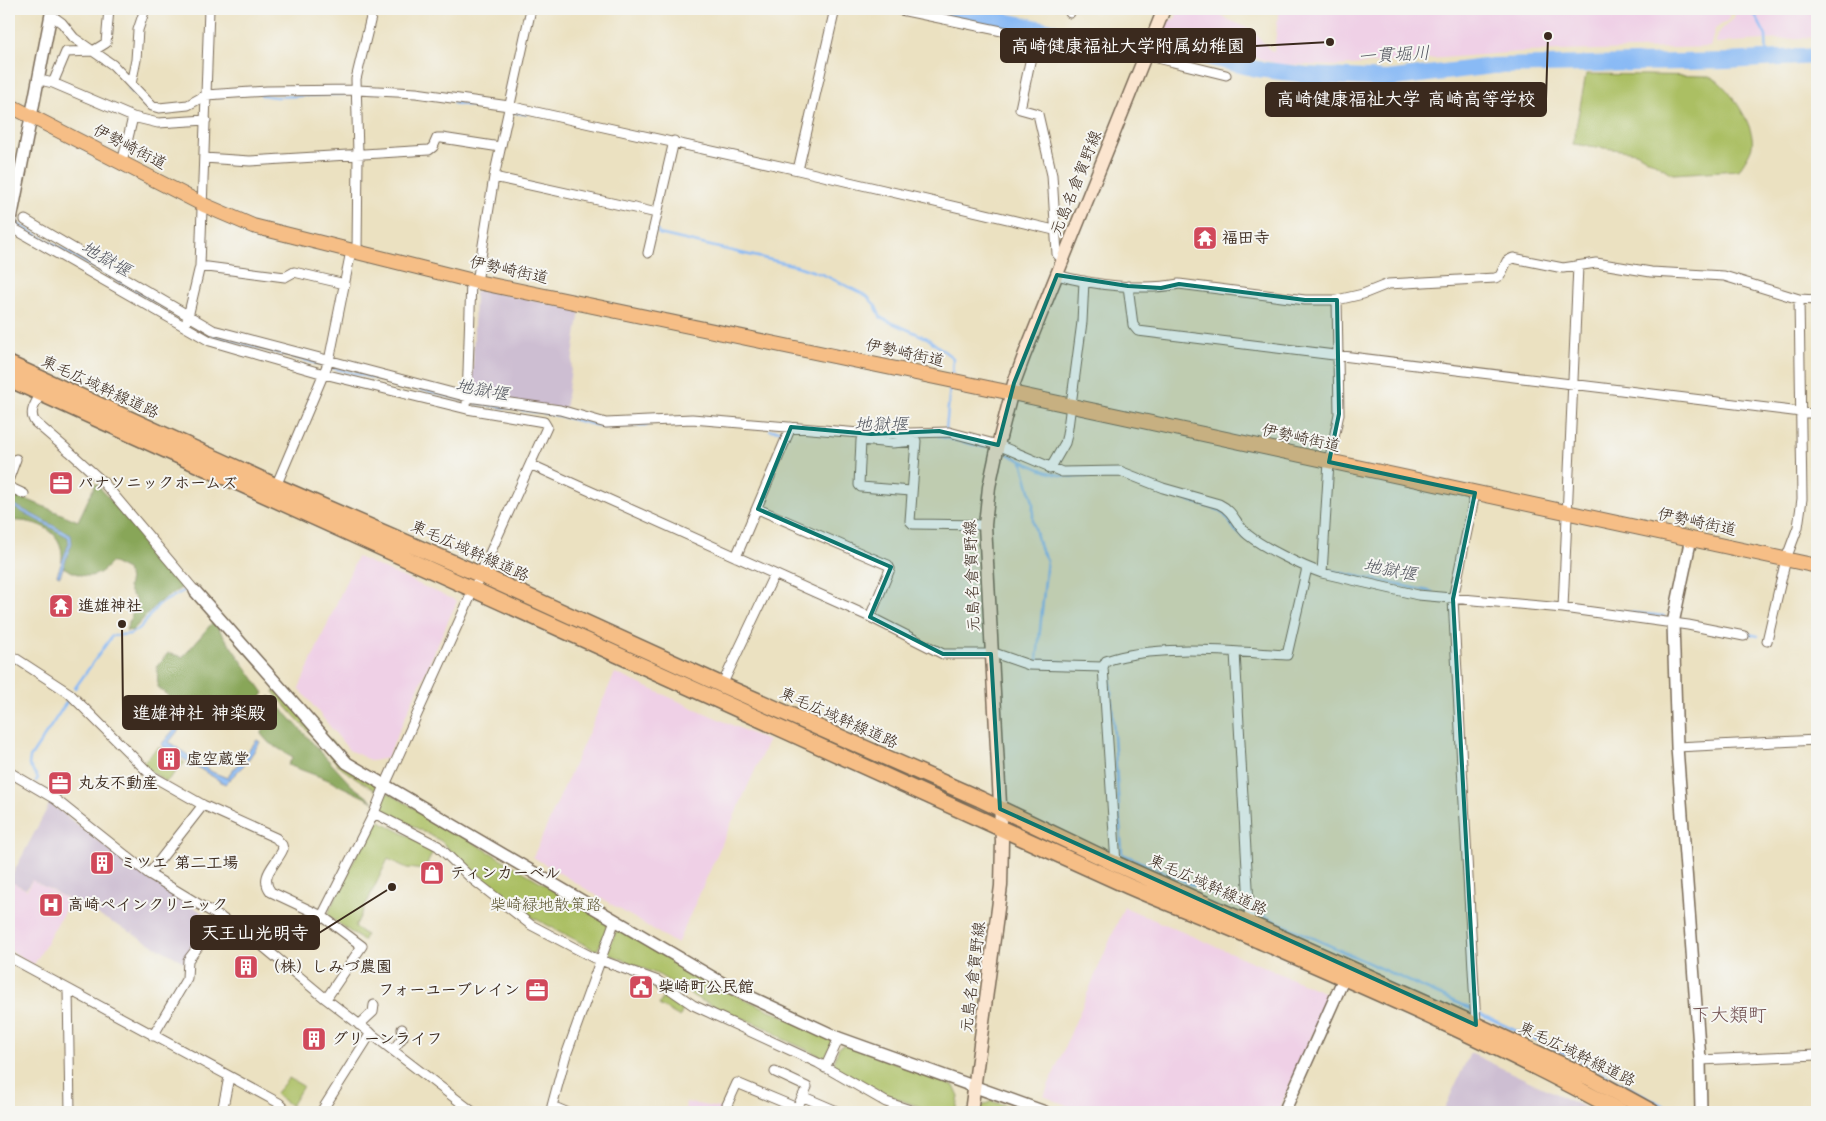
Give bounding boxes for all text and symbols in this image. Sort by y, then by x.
callout: 高崎健康福祉大学附属幼稚園 [1001,29,1255,62]
text: 高崎健康福祉大学附属幼稚園 [1011,34,1245,59]
water label: 一貫堀川 [1357,41,1431,69]
callout: 高崎健康福祉大学 高崎高等学校 [1266,83,1546,116]
text: 高崎健康福祉大学 高崎高等学校 [1276,87,1536,112]
street label: 伊勢崎街道 [89,119,171,175]
street label: 元島名倉賀野線 [1045,127,1107,239]
temple icon: 福田寺 [1192,225,1218,251]
place label: 福田寺 [1222,227,1270,249]
water label: 地獄堰 [76,235,137,284]
street label: 伊勢崎街道 [468,251,550,289]
street label: 伊勢崎街道 [864,334,946,372]
street label: 東毛広域幹線道路 [37,350,163,424]
water label: 地獄堰 [453,373,513,408]
water label: 地獄堰 [854,412,910,437]
street label: 伊勢崎街道 [1260,419,1342,457]
office icon: パナソニックホームズ [48,470,74,496]
place label: パナソニックホームズ [78,472,237,494]
street label: 伊勢崎街道 [1656,503,1738,541]
street label: 東毛広域幹線道路 [407,515,533,587]
street label: 元島名倉賀野線 [959,520,985,632]
water label: 地獄堰 [1361,553,1421,588]
temple icon: 進雄神社 [48,593,74,619]
place label: 進雄神社 [78,595,142,617]
street label: 東毛広域幹線道路 [776,682,902,754]
callout: 進雄神社 神楽殿 [123,696,276,729]
text: 進雄神社 神楽殿 [132,701,266,726]
building icon: 虚空蔵堂 [156,746,182,772]
place label: 虚空蔵堂 [186,748,250,770]
office icon: 丸友不動産 [47,770,73,796]
place label: 丸友不動産 [78,772,158,794]
street label: 東毛広域幹線道路 [1145,849,1271,921]
building icon: ミツエ 第二工場 [89,850,115,876]
place label: ミツエ 第二工場 [120,852,238,874]
shop icon: ティンカーベル [419,860,445,886]
place label: ティンカーベル [450,862,561,884]
hospital icon: 高崎ペインクリニック [38,892,64,918]
place label: 高崎ペインクリニック [68,894,228,916]
park label: 柴崎緑地散策路 [490,894,602,916]
callout: 天王山光明寺 [191,916,319,949]
street label: 元島名倉賀野線 [955,920,991,1034]
text: 天王山光明寺 [201,921,309,946]
building icon: （株）しみづ農園 [233,954,259,980]
place label: （株）しみづ農園 [264,956,392,978]
public building icon: 柴崎町公民館 [628,974,654,1000]
place label: 柴崎町公民館 [658,976,754,998]
office icon: フォーユーブレイン [524,977,550,1003]
place label: フォーユーブレイン [379,979,520,1001]
district label: 下大類町 [1691,1002,1767,1029]
street label: 東毛広域幹線道路 [1515,1016,1639,1092]
building icon: グリーンライフ [301,1026,327,1052]
place label: グリーンライフ [332,1028,443,1050]

